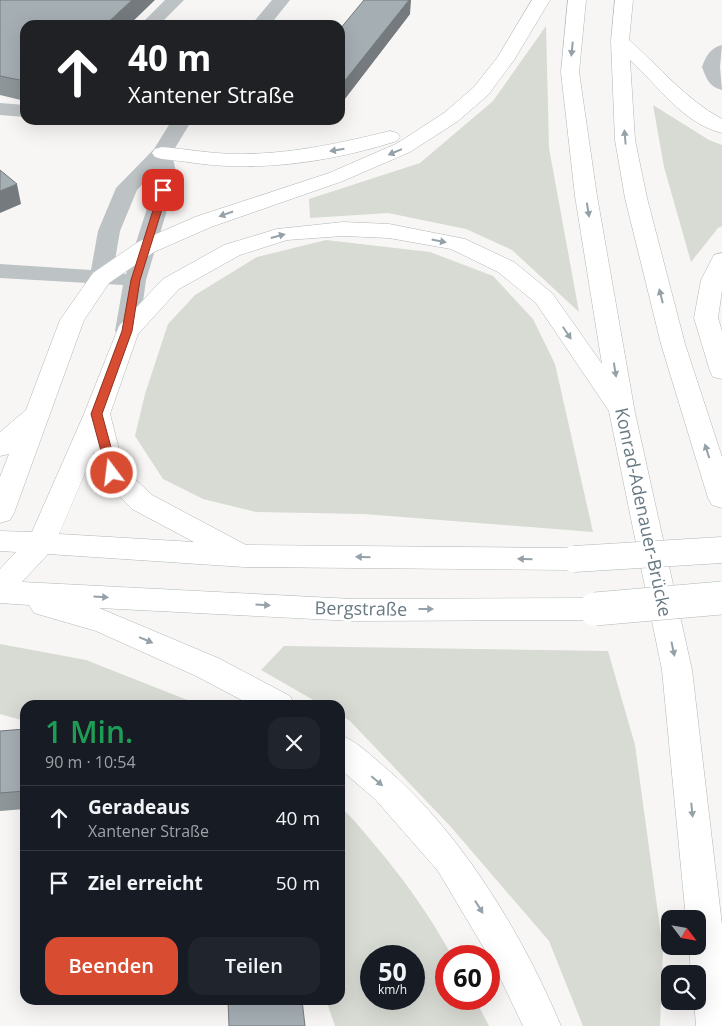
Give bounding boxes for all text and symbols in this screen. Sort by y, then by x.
text: 40 m [128,34,211,81]
icon: ahead [45,40,110,105]
one-way arrow [568,41,576,57]
text: Xantener Straße [128,79,294,109]
one-way arrow [621,129,629,145]
one-way arrow [329,147,345,155]
one-way arrow [388,148,402,156]
pin [142,169,184,211]
icon: arrive [149,176,177,204]
one-way arrow [585,202,593,218]
one-way arrow [218,210,233,218]
one-way arrow [271,232,286,240]
one-way arrow [432,237,447,245]
one-way arrow [656,288,664,303]
one-way arrow [562,326,572,339]
one-way arrow [611,362,619,378]
street label: Konrad-Adenauer-Brücke [610,405,678,619]
one-way arrow [703,444,711,459]
position arrow [85,446,137,498]
one-way arrow [354,553,370,561]
one-way arrow [517,555,533,563]
one-way arrow [93,593,109,601]
street label: Bergstraße [315,595,407,621]
one-way arrow [256,601,272,609]
one-way arrow [418,605,434,613]
one-way arrow [139,636,153,644]
one-way arrow [669,641,677,657]
text: 1 Min. [45,711,133,752]
button: close [268,717,320,769]
text: 90 m · 10:54 [45,751,136,773]
one-way arrow [371,775,384,786]
text: Geradeaus [88,794,190,820]
one-way arrow [688,802,696,818]
icon: ahead [45,804,73,832]
text: 40 m [276,805,320,831]
text: Xantener Straße [88,820,209,842]
icon: arrive [45,869,73,897]
text: Ziel erreicht [88,870,203,896]
text: 50 m [276,870,320,896]
one-way arrow [474,900,483,913]
north arrow [661,910,706,955]
map controls [661,910,706,1010]
button: Beenden [45,937,178,995]
button: Teilen [188,937,320,995]
speed limit sign: 60 [435,945,500,1010]
text: 50 [378,954,407,988]
button: search [661,965,706,1010]
text: km/h [378,981,407,998]

